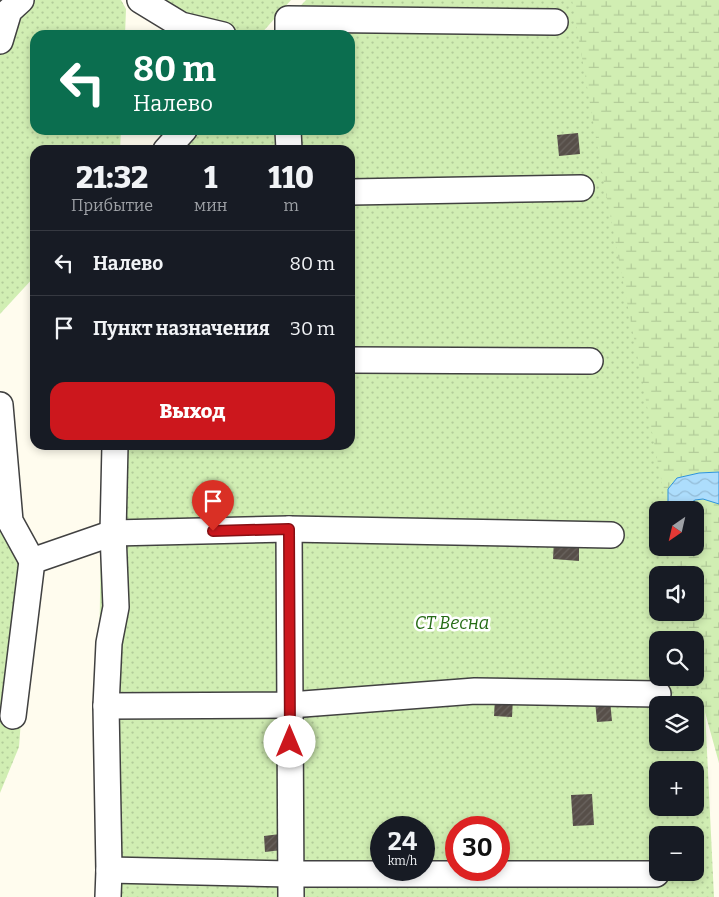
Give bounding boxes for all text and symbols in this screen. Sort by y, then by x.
text: 80 m [133,48,216,90]
icon: left [50,50,115,115]
text: Налево [133,90,213,117]
text: 21:32 [76,160,148,196]
text: 1 [204,160,217,196]
text: 110 [268,160,314,196]
text: Прибытие [71,196,153,215]
text: мин [194,196,227,215]
text: m [283,196,299,215]
icon: left [50,249,78,277]
text: Налево [93,252,163,275]
text: 80 m [289,252,335,275]
icon: arrive [50,314,78,342]
text: Пункт назначения [93,317,270,340]
text: 30 m [290,317,335,340]
button: Выход [50,382,335,440]
pin [192,480,234,531]
icon: arrive [199,487,227,515]
north arrow [649,501,704,556]
map controls [649,501,704,881]
button: sound [649,566,704,621]
park label: СТ Весна [415,612,489,634]
button: search [649,631,704,686]
button: layers [649,696,704,751]
position arrow [263,715,315,767]
button: + [649,761,704,816]
speed limit sign: 30 [445,816,510,881]
button: − [649,826,704,881]
text: 24 [388,827,417,857]
text: km/h [388,854,417,868]

